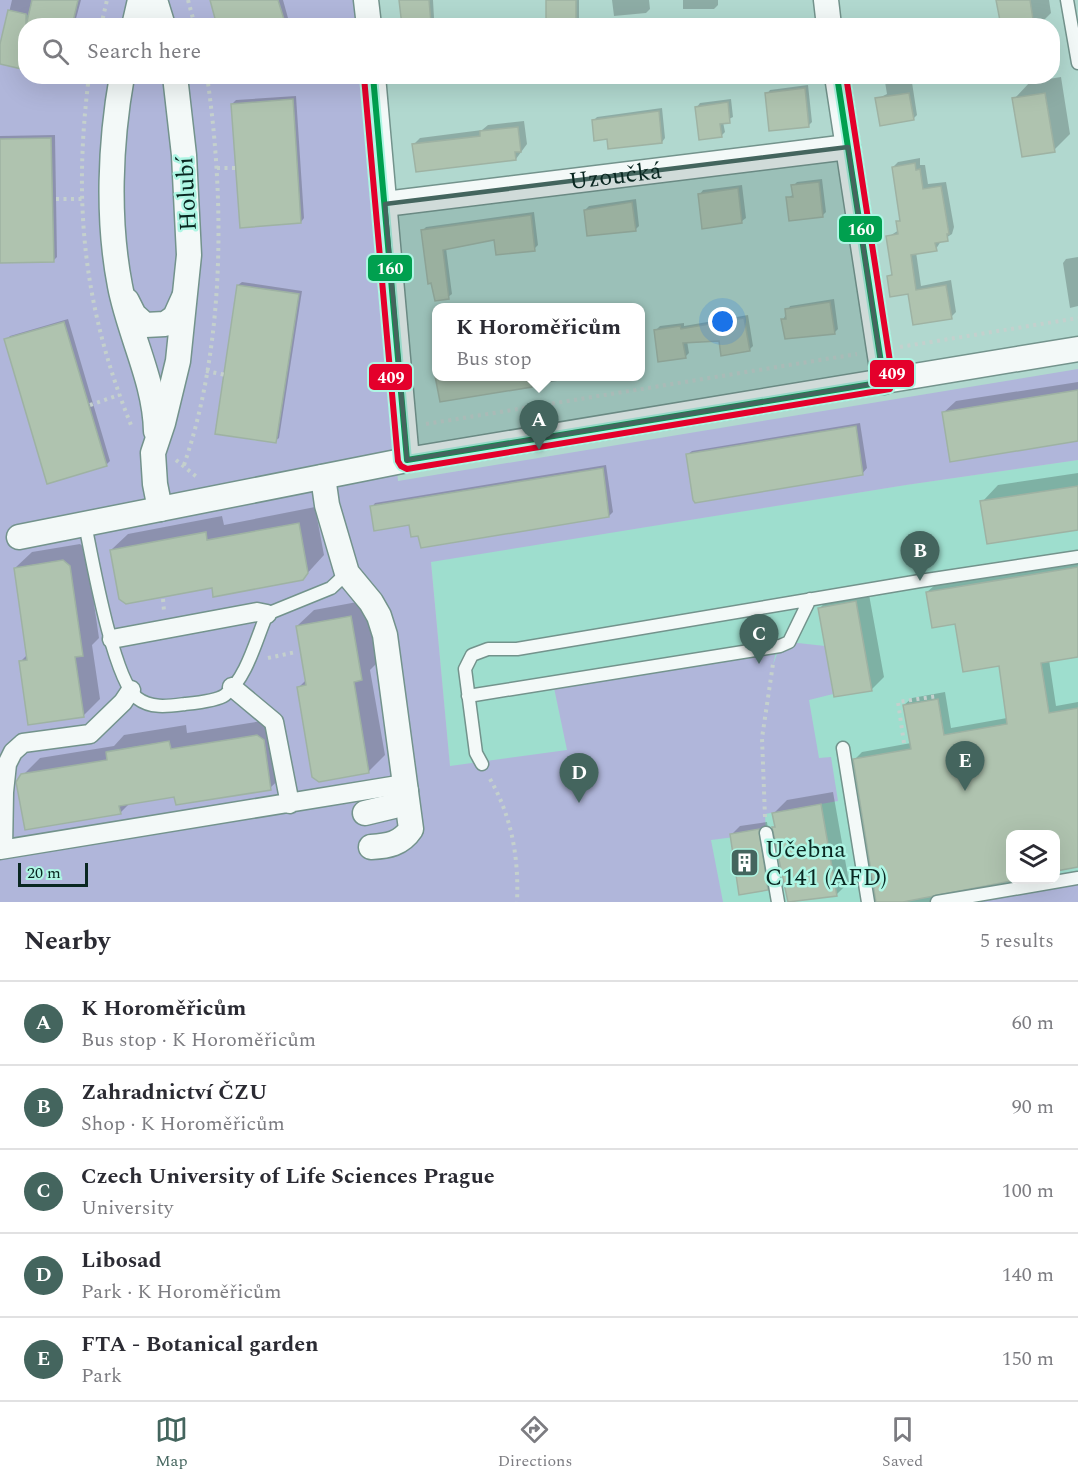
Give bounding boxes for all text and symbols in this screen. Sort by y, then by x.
search box [18,18,1060,84]
icon: search [39,35,72,68]
text: Search here [87,35,201,68]
street label: Uzoučká [567,153,664,200]
street label: Holubí [167,155,207,232]
line badge: 160 [838,215,883,243]
text: 160 [848,218,874,242]
line badge: 160 [367,254,413,282]
text: 160 [377,257,403,281]
popup [432,303,645,381]
your location [708,307,737,336]
text: K Horoměřicům [456,311,621,344]
text: Bus stop [456,344,532,374]
line badge: 409 [869,359,915,388]
text: 409 [879,362,905,386]
line badge: 409 [368,363,413,391]
text: 409 [378,366,404,390]
pin: A [520,400,558,450]
pin: B [900,532,940,581]
pin: C [740,614,778,664]
pin: E [946,742,984,791]
pin: D [560,754,598,803]
map controls [1006,830,1060,884]
button: layers [1006,830,1060,884]
place label: Učebna C141 (AFD) [765,832,887,896]
building icon: Učebna C141 (AFD) [728,847,760,879]
scale bar [18,860,88,888]
text: 20 m [27,861,61,885]
text: Nearby [24,921,110,961]
text: 5 results [980,926,1054,956]
text: K Horoměřicům [81,992,246,1025]
text: A [36,1008,51,1038]
text: 60 m [1012,1008,1054,1038]
text: Bus stop · K Horoměřicům [81,1025,316,1055]
text: Zahradnictví ČZU [81,1076,268,1109]
text: B [36,1092,51,1122]
text: 90 m [1012,1092,1054,1122]
text: Shop · K Horoměřicům [81,1109,285,1139]
text: Czech University of Life Sciences Prague [81,1160,495,1193]
text: C [36,1176,51,1206]
text: 100 m [1002,1176,1054,1206]
text: University [81,1193,173,1223]
text: Libosad [81,1244,162,1277]
text: D [35,1260,52,1290]
text: 140 m [1002,1260,1054,1290]
text: Park · K Horoměřicům [81,1277,281,1307]
text: FTA - Botanical garden [81,1328,319,1361]
text: E [37,1344,50,1374]
text: 150 m [1002,1344,1054,1374]
text: Park [81,1361,122,1391]
tab: Map [155,1413,188,1473]
tab: Directions [498,1413,572,1473]
tab: Saved [882,1413,923,1473]

